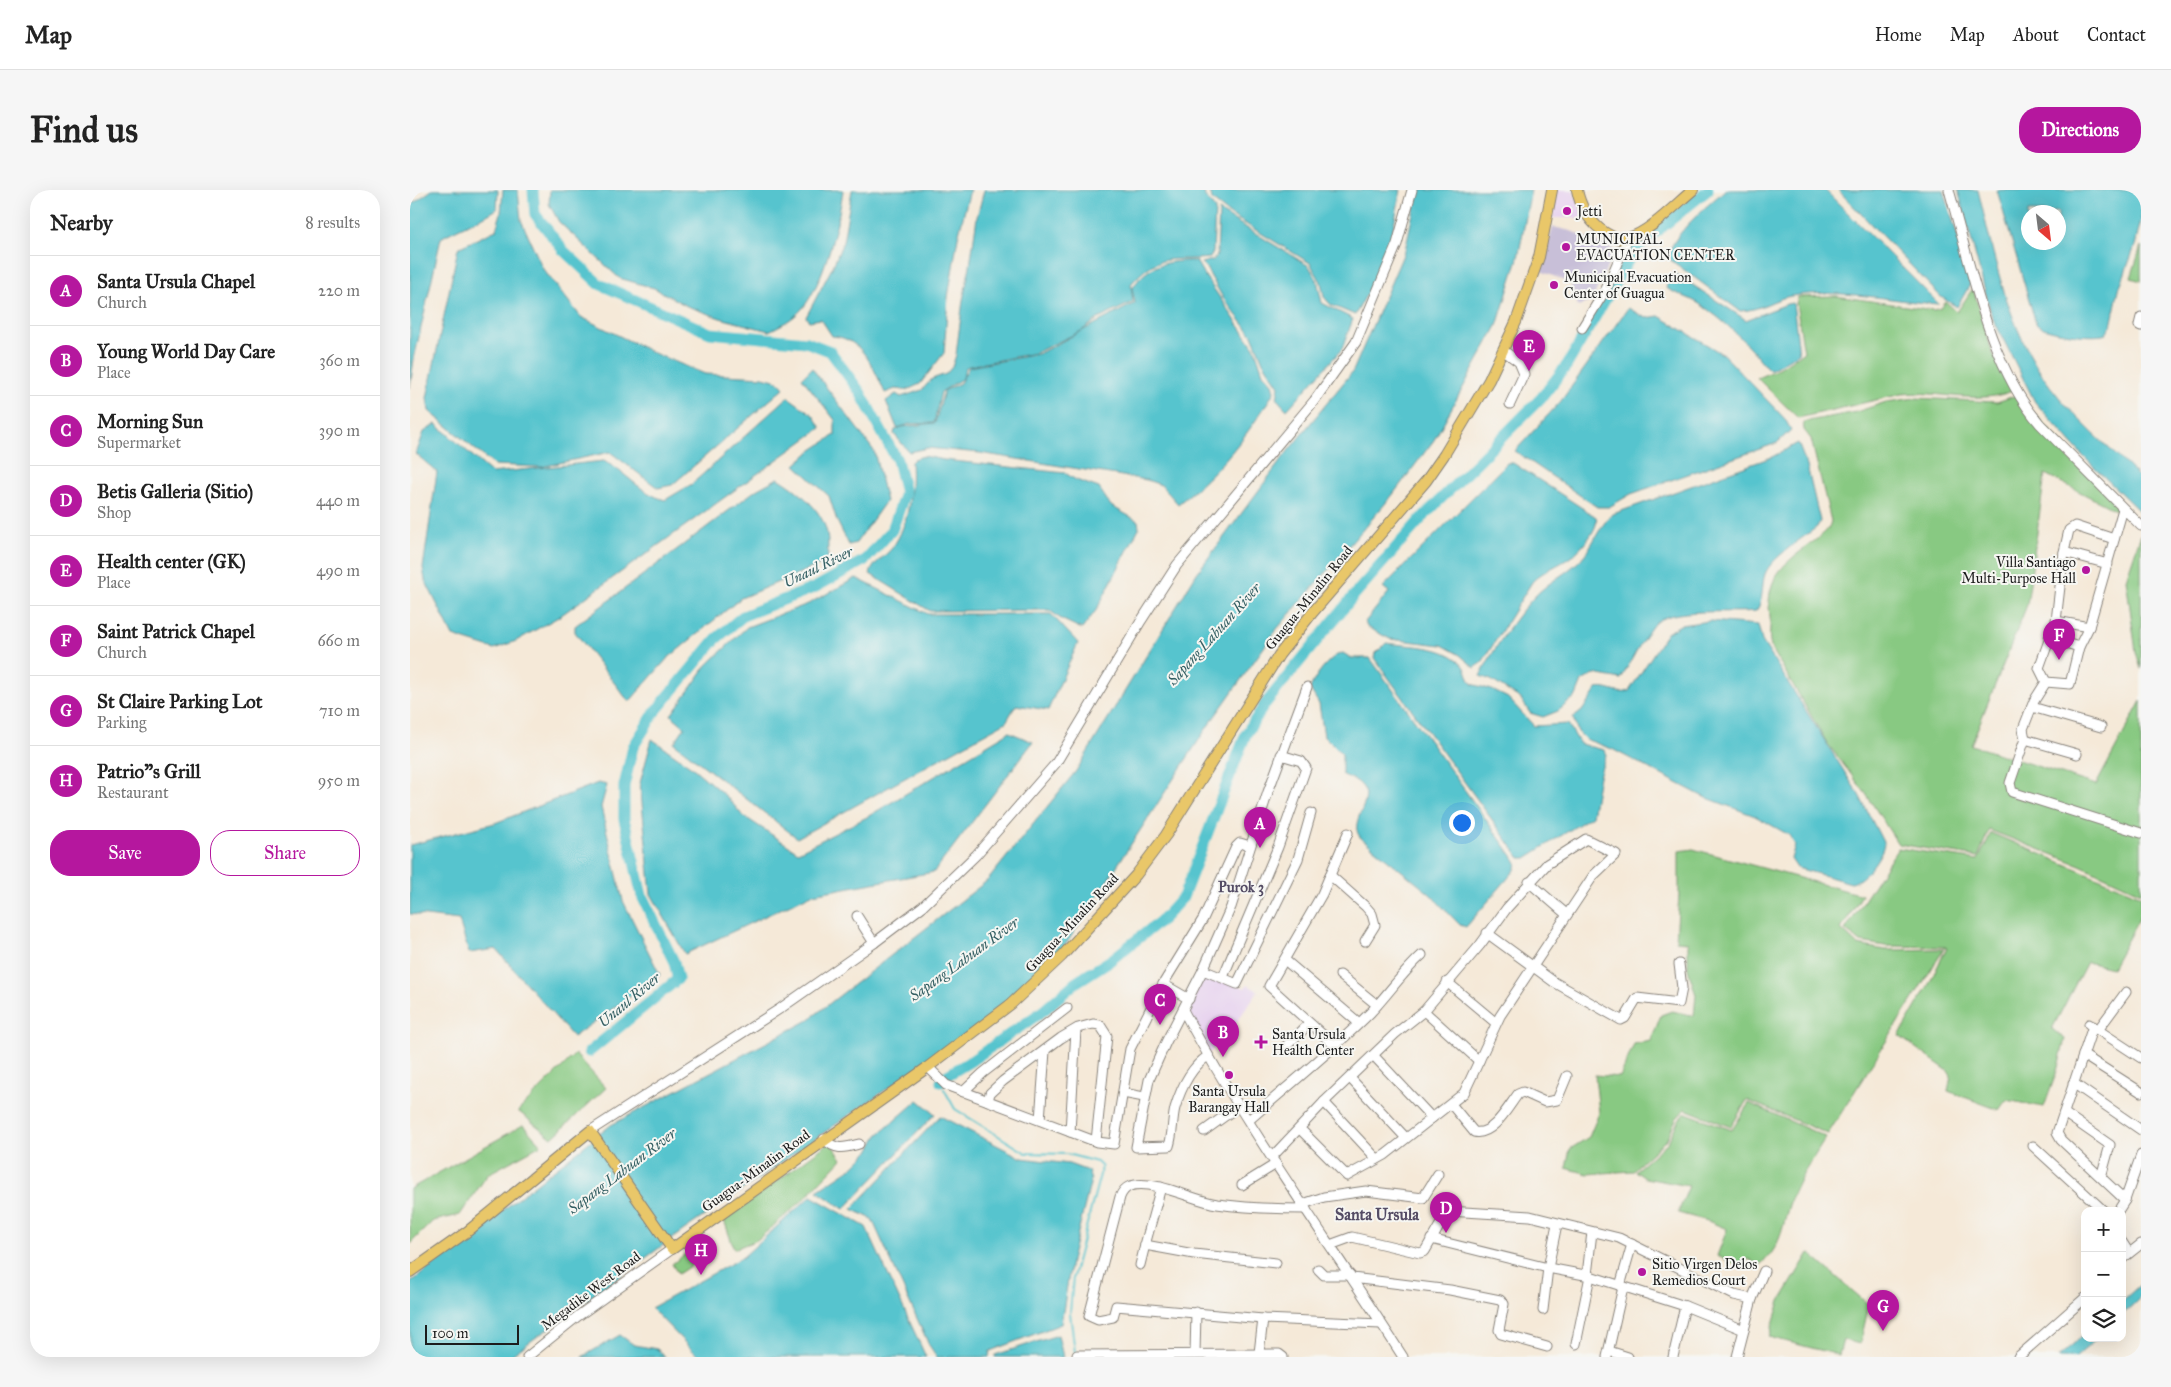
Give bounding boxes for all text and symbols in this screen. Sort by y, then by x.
text: Map [25,20,72,50]
text: Home [1875,24,1922,46]
text: Map [1950,24,1985,46]
text: About [2013,24,2059,46]
text: Contact [2087,24,2146,46]
button: Directions [2019,107,2141,153]
text: Find us [30,109,138,152]
place label: Jetti [1575,203,1602,221]
marker: Jetti [1561,205,1573,217]
north arrow [2021,205,2066,250]
text: Nearby [50,210,113,236]
text: 8 results [305,213,360,232]
place label: MUNICIPAL EVACUATION CENTER [1576,231,1736,264]
marker: MUNICIPAL EVACUATION CENTER [1560,241,1572,253]
place label: Municipal Evacuation Center of Guagua [1564,269,1692,302]
text: Santa Ursula Chapel [97,270,255,293]
marker: Municipal Evacuation Center of Guagua [1548,279,1560,291]
text: A [61,281,71,300]
text: 220 m [318,281,360,300]
text: Church [97,293,147,312]
pin: E [1513,330,1545,371]
text: Young World Day Care [97,340,275,363]
text: B [61,351,71,370]
text: 360 m [319,351,360,370]
text: Place [97,363,131,382]
text: Morning Sun [97,410,203,433]
text: C [61,421,71,440]
text: 390 m [319,421,360,440]
text: Supermarket [97,433,181,452]
text: Betis Galleria (Sitio) [97,480,253,503]
text: D [60,491,72,510]
text: 440 m [316,491,360,510]
text: Shop [97,503,131,522]
water label: Unaul River [780,542,857,592]
street label: Guagua-Minalin Road [1262,542,1356,654]
text: Health center (GK) [97,550,246,573]
place label: Villa Santiago Multi-Purpose Hall [1962,554,2076,587]
text: E [60,561,72,580]
text: 490 m [316,561,360,580]
marker: Villa Santiago Multi-Purpose Hall [2080,564,2092,576]
text: Place [97,573,131,592]
water label: Sapang Labuan River [1163,579,1266,690]
pin: F [2043,619,2075,660]
text: Saint Patrick Chapel [97,620,255,643]
text: F [61,631,71,650]
text: 660 m [317,631,360,650]
text: Church [97,643,147,662]
text: St Claire Parking Lot [97,690,262,713]
text: G [60,701,72,720]
text: 710 m [319,701,360,720]
text: Parking [97,713,146,732]
text: Patrio"s Grill [97,760,201,783]
text: H [59,771,73,790]
text: 950 m [318,771,360,790]
text: Restaurant [97,783,169,802]
pin: A [1244,807,1276,848]
your location [1449,810,1475,836]
button: Save [50,830,200,876]
button: Share [210,830,360,876]
street label: Guagua-Minalin Road [1022,870,1122,976]
district label: Purok 3 [1218,878,1264,897]
water label: Sapang Labuan River [905,913,1023,1006]
water label: Unaul River [594,968,664,1031]
pin: C [1144,984,1176,1025]
pin: B [1207,1016,1239,1057]
place label: Santa Ursula Health Center [1272,1026,1355,1059]
marker: Santa Ursula Health Center [1254,1035,1268,1049]
marker: Santa Ursula Barangay Hall [1223,1069,1235,1081]
place label: Santa Ursula Barangay Hall [1188,1083,1270,1116]
water label: Sapang Labuan River [563,1124,681,1219]
street label: Guagua-Minalin Road [699,1126,813,1216]
pin: D [1430,1192,1462,1233]
district label: Santa Ursula [1335,1205,1420,1224]
map controls [2081,1207,2126,1342]
button: + [2081,1207,2126,1252]
pin: H [685,1234,717,1275]
street label: Megadike West Road [538,1248,644,1334]
button: − [2081,1252,2126,1297]
place label: Sitio Virgen Delos Remedios Court [1652,1256,1757,1289]
marker: Sitio Virgen Delos Remedios Court [1636,1266,1648,1278]
pin: G [1867,1290,1899,1331]
button: layers [2081,1297,2126,1342]
scale bar [425,1322,519,1345]
text: 100 m [432,1325,469,1342]

